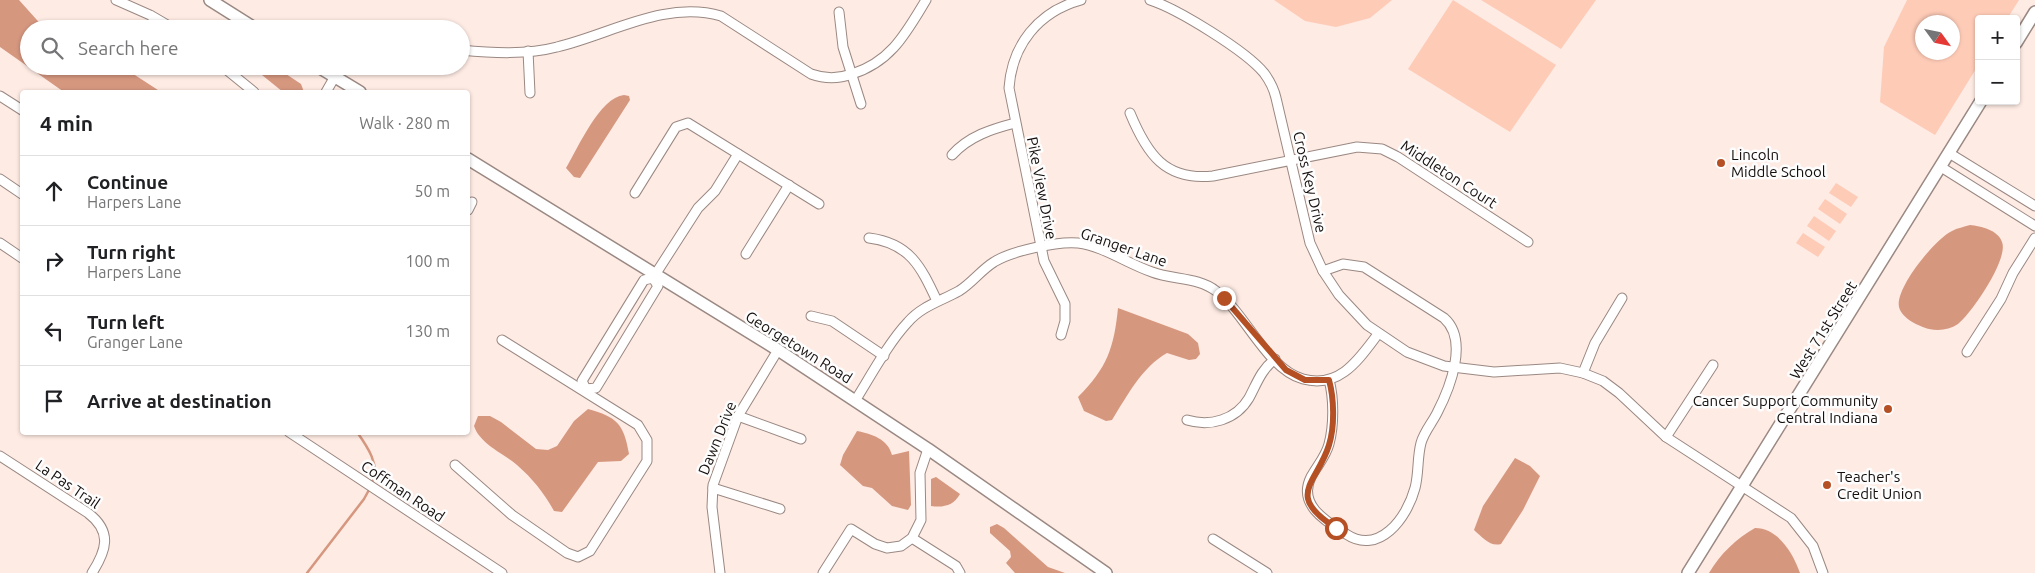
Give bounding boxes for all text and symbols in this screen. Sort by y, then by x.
north arrow [1915,15,1960,60]
map controls [1975,15,2020,105]
button: + [1975,15,2020,60]
search box [20,20,470,75]
icon: search [38,34,66,62]
text: Search here [78,37,178,59]
button: − [1975,60,2020,105]
text: 4 min [40,111,93,135]
text: Walk · 280 m [359,114,450,132]
street label: Cross Key Drive [1290,130,1330,234]
street label: Pike View Drive [1024,135,1060,241]
street label: Middleton Court [1398,137,1500,211]
place label: Lincoln Middle School [1731,146,1826,180]
marker: Lincoln Middle School [1715,157,1727,169]
text: Continue [87,171,168,193]
icon: ahead [40,177,68,205]
text: 50 m [414,182,450,200]
text: Harpers Lane [87,193,182,211]
street label: Granger Lane [1079,224,1169,270]
text: Turn right [87,241,175,263]
icon: right [40,247,68,275]
text: 100 m [405,252,450,270]
text: Harpers Lane [87,263,182,281]
street label: West 71st Street [1786,278,1860,382]
route end [1213,287,1236,310]
street label: Georgetown Road [743,307,855,387]
text: Turn left [87,311,165,333]
icon: left [40,317,68,345]
text: 130 m [405,322,450,340]
text: Granger Lane [87,333,183,351]
icon: arrive [40,387,68,415]
text: Arrive at destination [87,390,272,412]
place label: Cancer Support Community Central Indiana [1693,392,1878,426]
street label: Dawn Drive [695,399,739,477]
marker: Cancer Support Community Central Indiana [1882,403,1894,415]
street label: La Pas Trail [33,456,104,512]
street label: Coffman Road [358,457,448,525]
place label: Teacher's Credit Union [1837,468,1922,502]
marker: Teacher's Credit Union [1821,479,1833,491]
route start [1325,517,1348,540]

